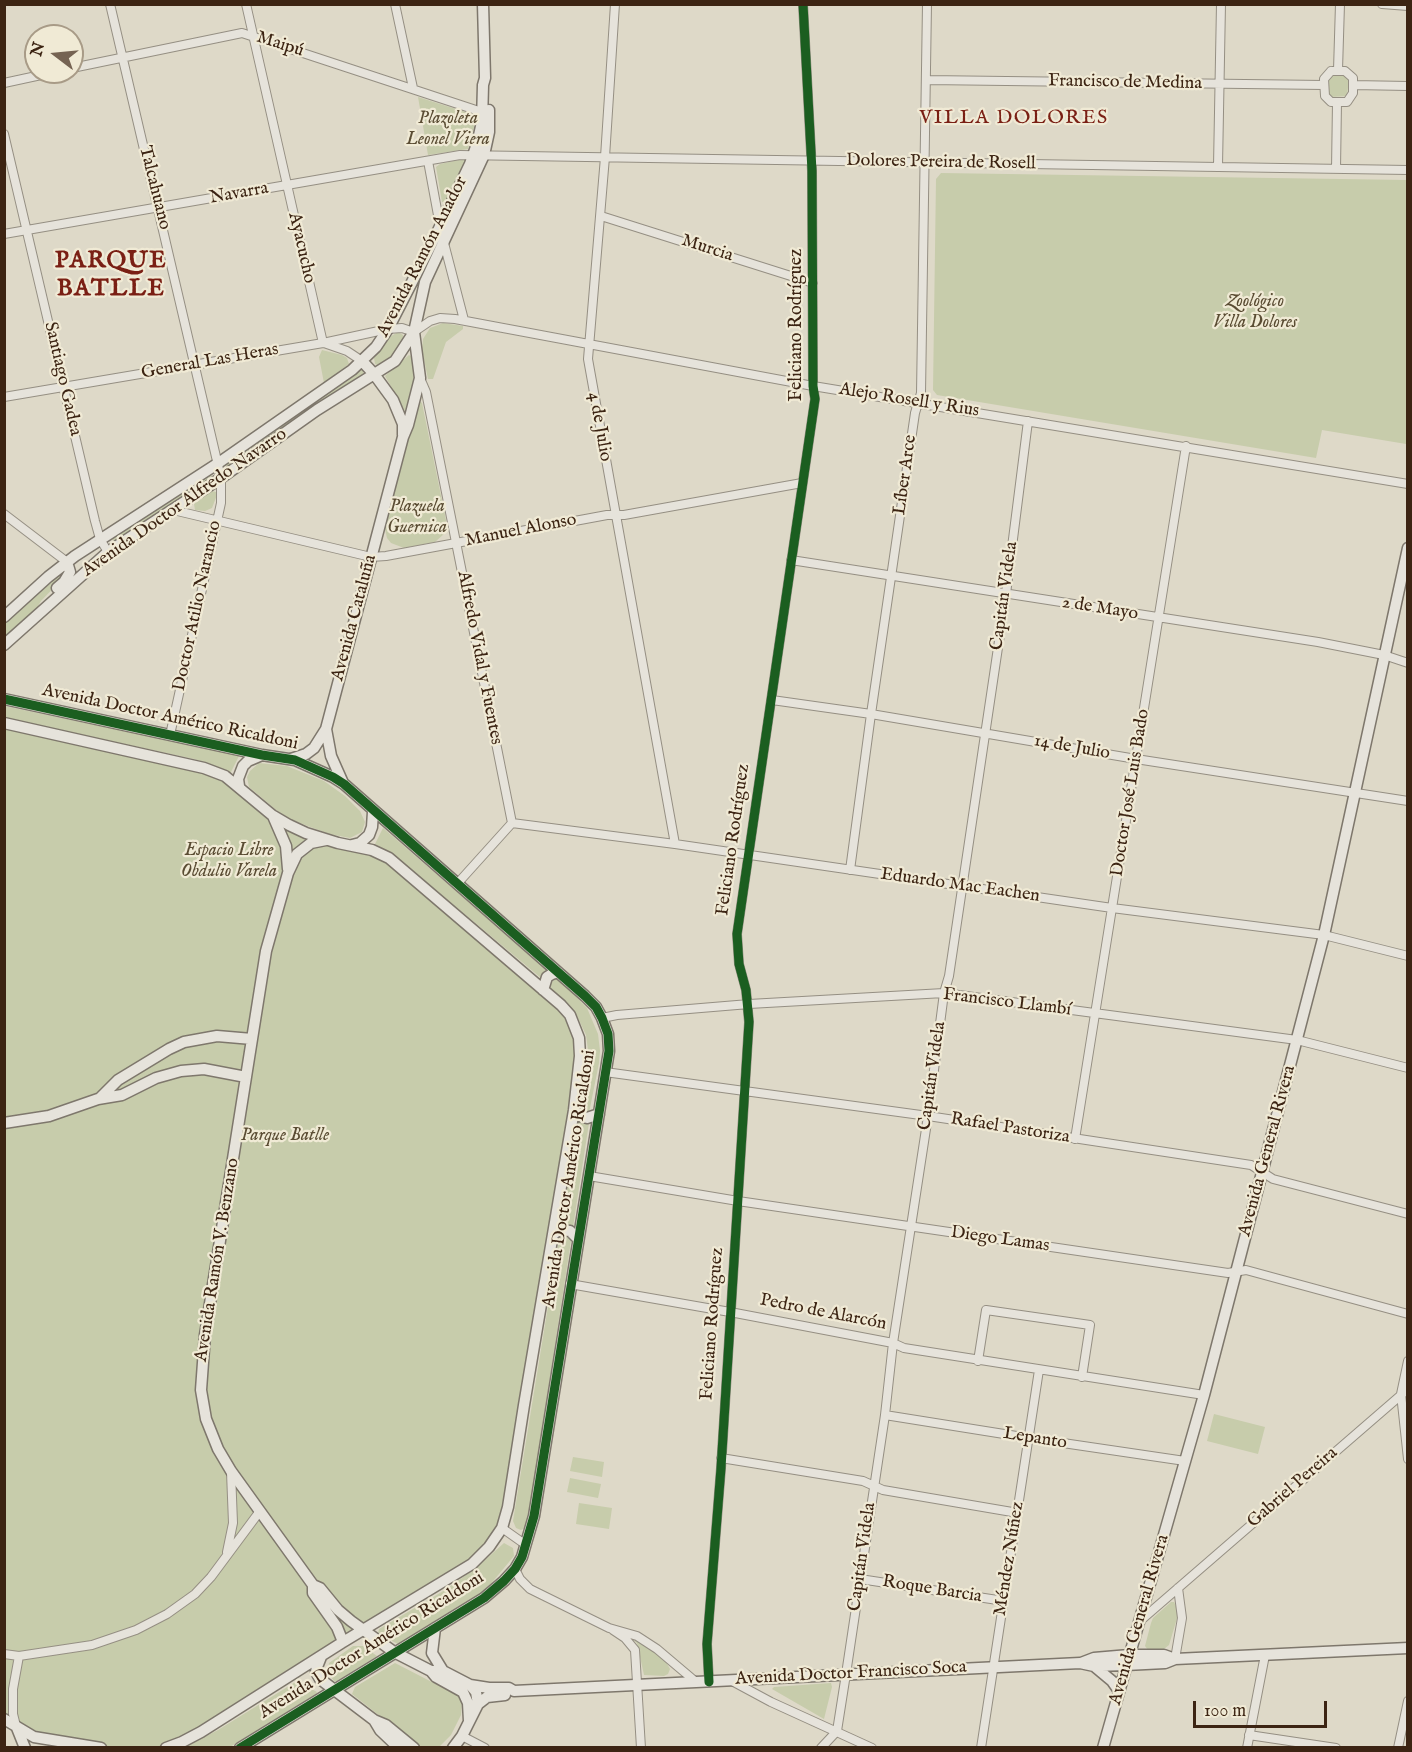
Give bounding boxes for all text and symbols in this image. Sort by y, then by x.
north arrow [24,24,84,84]
street label: Maipú [254,27,306,63]
text: N [27,40,50,59]
street label: Francisco de Medina [1048,71,1202,95]
district label: VILLA DOLORES [919,107,1109,131]
park label: Plazoleta Leonel Viera [406,108,490,150]
street label: Talcahuano [133,144,175,232]
street label: Dolores Pereira de Rosell [846,151,1036,175]
street label: Avenida Ramón Anador [373,173,473,341]
street label: Navarra [208,178,270,210]
street label: Ayacucho [282,210,320,286]
street label: Murcia [678,231,736,267]
district label: PARQUE BATLLE [55,248,167,304]
street label: Feliciano Rodríguez [786,249,808,401]
park label: Zoológico Villa Dolores [1213,291,1297,334]
street label: Santiago Gadea [38,320,86,438]
street label: General Las Heras [140,339,280,385]
street label: Alejo Rosell y Rius [837,379,981,423]
street label: 4 de Julio [582,391,616,463]
street label: Avenida Doctor Alfredo Navarro [79,424,291,582]
street label: Líber Arce [890,434,922,516]
park label: Plazuela Guernica [387,496,447,538]
street label: Manuel Alonso [464,510,578,552]
street label: Doctor Atilio Narancio [169,519,227,693]
street label: Capitán Videla [987,540,1023,652]
street label: Avenida Cataluña [328,553,382,683]
street label: Alfredo Vidal y Fuentes [452,569,506,747]
street label: 2 de Mayo [1060,592,1140,626]
street label: Avenida Doctor Américo Ricaldoni [40,680,300,756]
street label: Doctor José Luis Bado [1107,708,1155,878]
street label: 14 de Julio [1032,731,1112,765]
street label: Feliciano Rodríguez [713,763,755,917]
park label: Espacio Libre Obdulio Varela [181,840,277,882]
street label: Eduardo Mac Eachen [879,864,1041,908]
street label: Francisco Llambí [942,984,1072,1022]
street label: Capitán Videla [915,1020,951,1132]
street label: Avenida Doctor Américo Ricaldoni [539,1048,601,1310]
street label: Avenida General Rivera [1235,1063,1301,1239]
street label: Rafael Pastoriza [949,1109,1071,1149]
park label: Parque Batlle [241,1125,329,1147]
street label: Avenida Ramón V. Benzano [191,1157,245,1363]
street label: Diego Lamas [949,1222,1051,1258]
street label: Feliciano Rodríguez [697,1247,729,1401]
street label: Pedro de Alarcón [758,1290,888,1336]
street label: Lepanto [1002,1423,1068,1455]
street label: Gabriel Pereira [1243,1443,1343,1533]
street label: Méndez Núñez [990,1500,1030,1618]
street label: Capitán Videla [845,1501,881,1613]
street label: Avenida General Rivera [1105,1532,1175,1708]
street label: Avenida Doctor Américo Ricaldoni [256,1568,488,1724]
street label: Roque Barcia [881,1571,983,1609]
street label: Avenida Doctor Francisco Soca [735,1657,967,1691]
scale bar [1196,1689,1330,1727]
text: 100 m [1204,1700,1246,1723]

